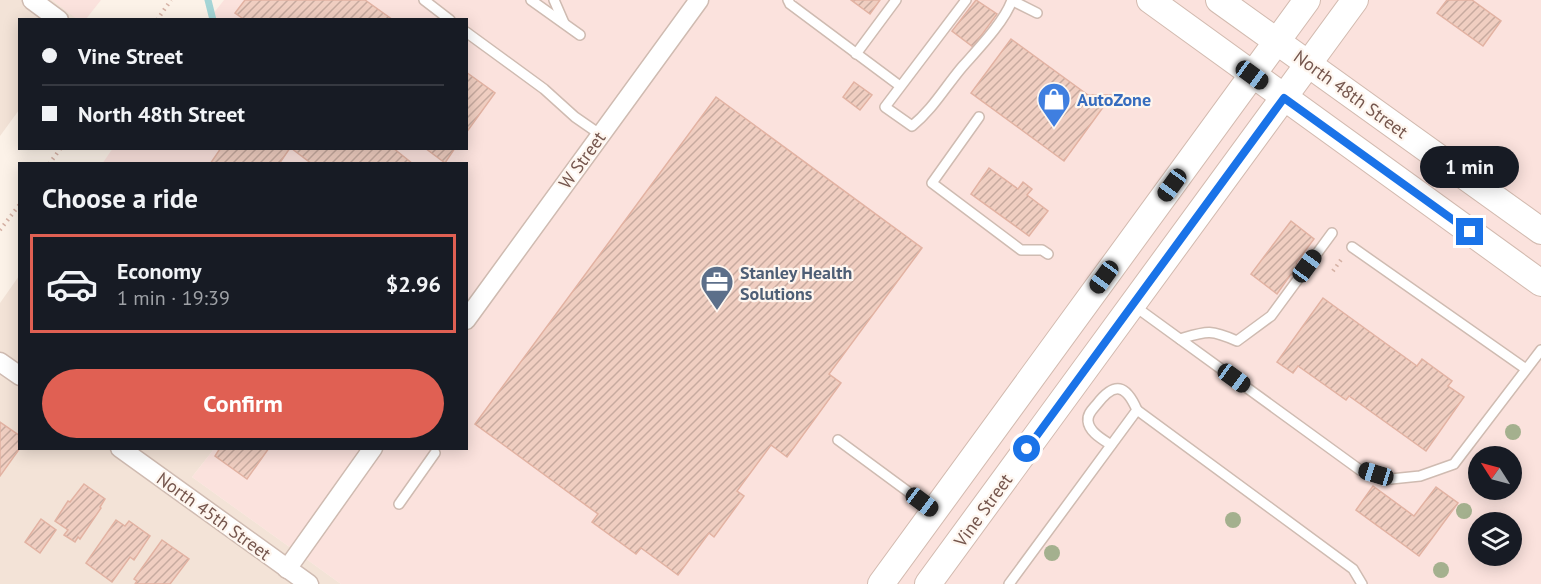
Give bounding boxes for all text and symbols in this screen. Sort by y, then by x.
text: Vine Street [78,42,183,70]
street label: North 48th Street [1289,45,1413,143]
car [1232,57,1272,93]
shop icon: AutoZone [1036,81,1072,128]
place label: AutoZone [1077,88,1151,111]
text: North 48th Street [78,100,245,128]
street label: W Street [554,127,610,193]
callout: 1 min [1420,145,1520,187]
text: 1 min [1445,154,1494,180]
car [1154,165,1190,205]
text: Choose a ride [42,181,198,215]
route end [1456,218,1483,245]
car [1289,246,1325,286]
icon: car [45,257,99,311]
text: Economy [117,257,201,285]
car [1086,257,1122,297]
place label: Stanley Health Solutions [740,261,852,305]
office icon: Stanley Health Solutions [699,264,735,311]
text: $2.96 [386,270,441,298]
text: 1 min · 19:39 [117,285,230,311]
car [1214,360,1254,396]
button: Confirm [42,369,444,438]
route start [1013,435,1040,462]
north arrow [1468,446,1522,500]
map controls [1468,446,1522,566]
car [1356,460,1396,488]
street label: North 45th Street [152,467,276,565]
street label: Vine Street [948,469,1017,552]
car [902,484,942,520]
button: layers [1468,512,1522,566]

